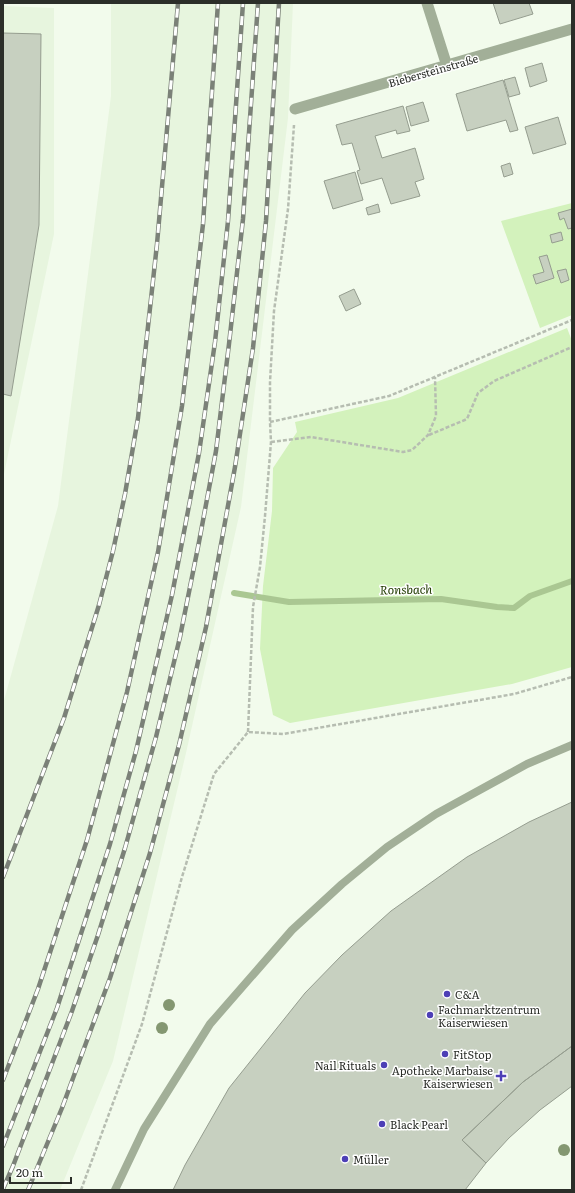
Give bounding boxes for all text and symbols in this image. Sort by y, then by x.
street label: Biebersteinstraße [386,49,480,91]
water label: Ronsbach [380,580,432,598]
place label: C&A [455,986,480,1002]
marker: C&A [442,989,452,999]
place label: Fachmarktzentrum Kaiserwiesen [438,1001,541,1030]
marker: Fachmarktzentrum Kaiserwiesen [425,1010,435,1020]
place label: FitStop [453,1046,492,1062]
marker: FitStop [440,1049,450,1059]
place label: Nail Rituals [315,1057,376,1073]
marker: Nail Rituals [379,1060,389,1070]
place label: Apotheke Marbaise Kaiserwiesen [392,1062,493,1091]
marker: Apotheke Marbaise Kaiserwiesen [496,1071,506,1081]
place label: Black Pearl [390,1116,448,1132]
marker: Black Pearl [377,1119,387,1129]
place label: Müller [353,1151,389,1167]
marker: Müller [340,1154,350,1164]
scale bar [10,1159,71,1185]
text: 20 m [16,1163,43,1181]

